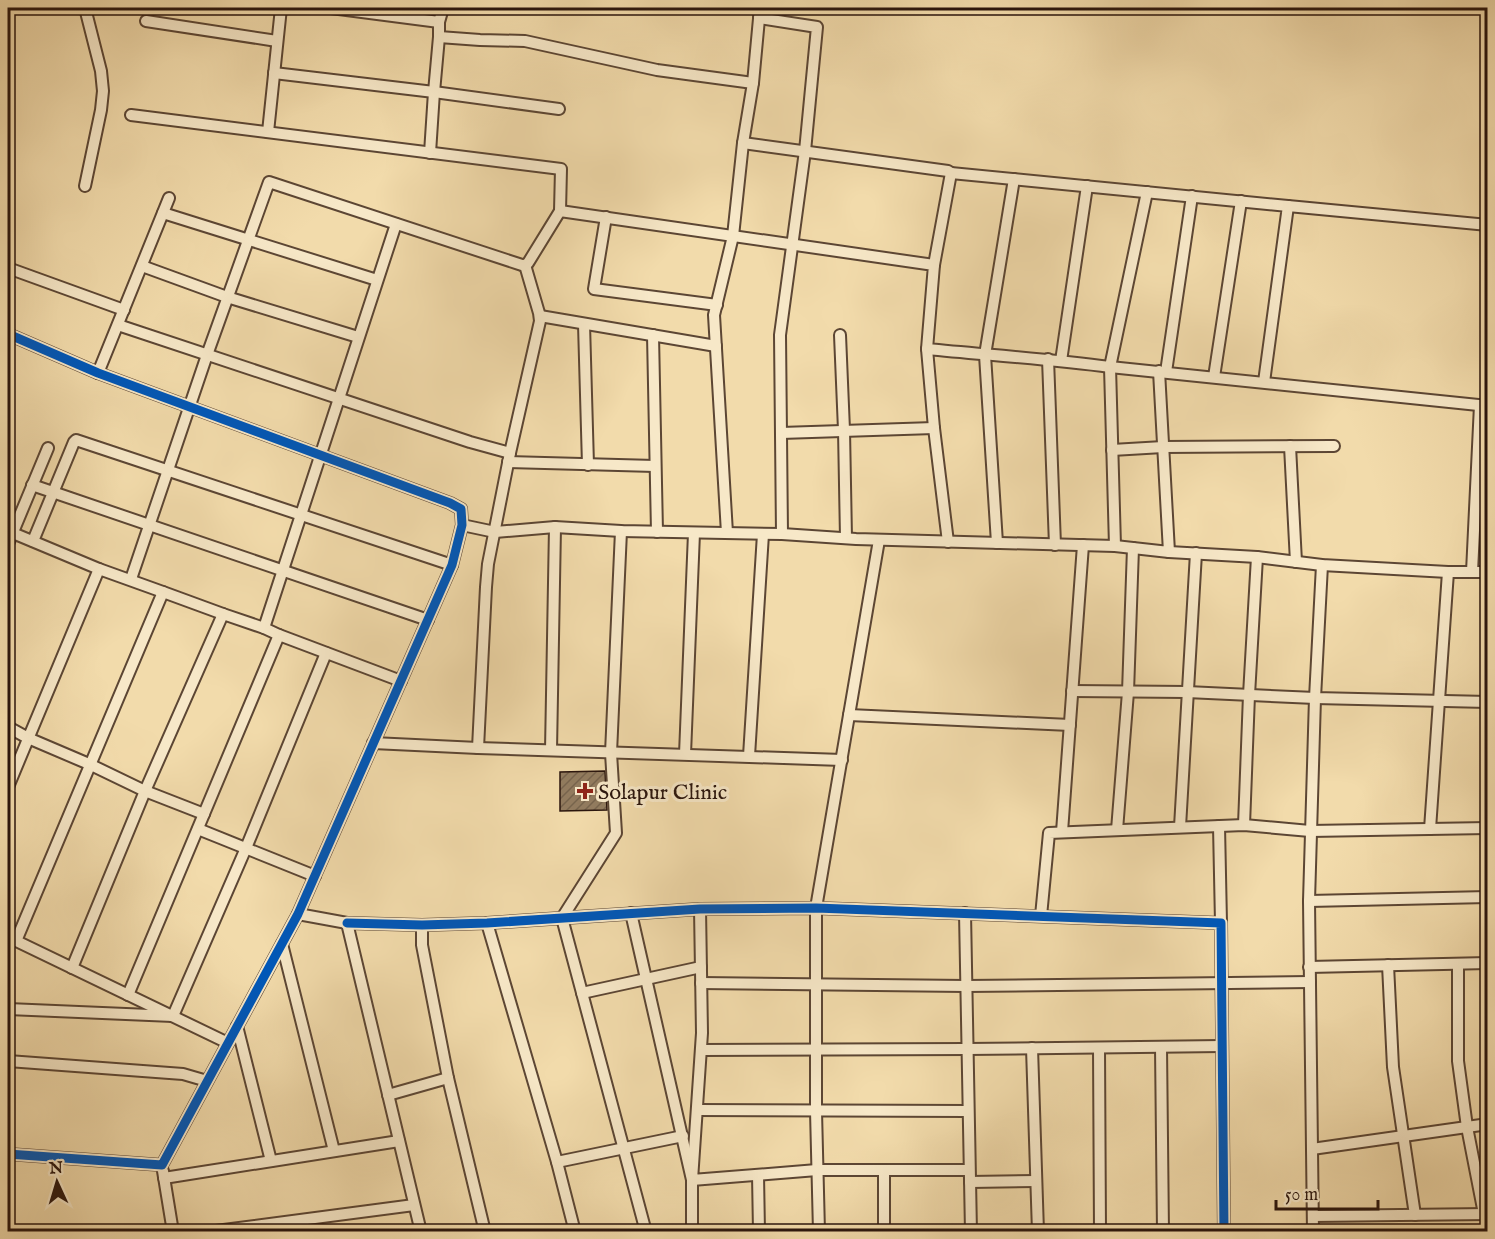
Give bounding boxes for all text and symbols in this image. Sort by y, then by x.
place label: Solapur Clinic [598,779,727,807]
marker: Solapur Clinic [576,782,594,800]
north arrow [27,1152,87,1212]
text: N [47,1159,64,1180]
scale bar [1276,1173,1378,1211]
text: 50 m [1285,1184,1318,1207]

